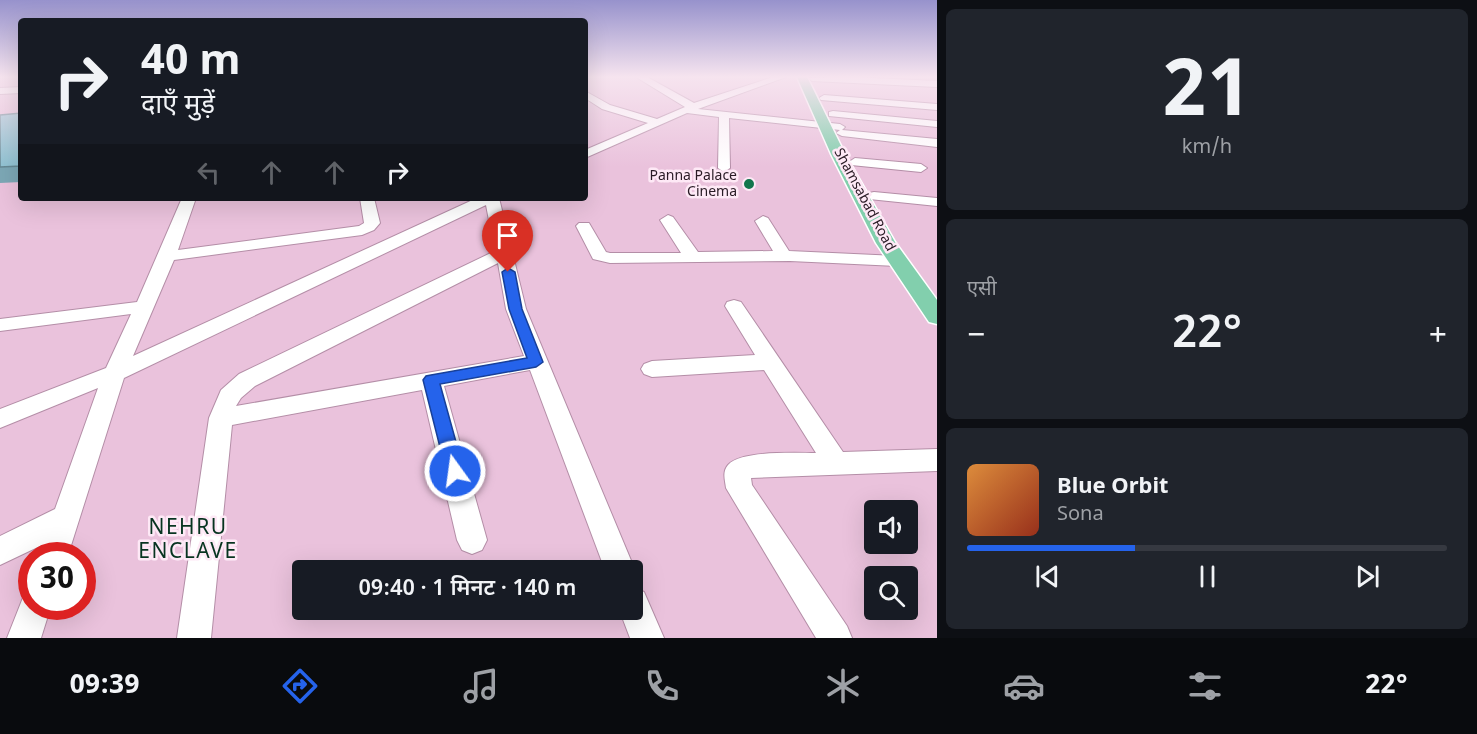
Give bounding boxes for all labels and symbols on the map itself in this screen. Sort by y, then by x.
street label: Shamsabad Road [829,145,899,255]
place label: Panna Palace Cinema [649,167,737,202]
marker: Panna Palace Cinema [742,177,756,191]
pin [482,210,533,272]
position arrow [423,439,487,503]
district label: NEHRU ENCLAVE [138,515,238,567]
speed limit sign: 30 [18,542,96,620]

